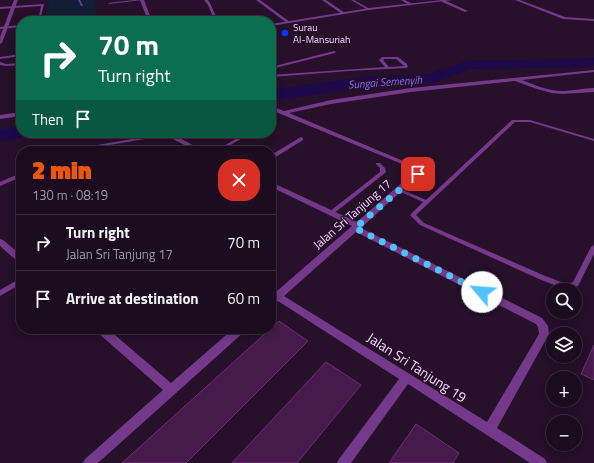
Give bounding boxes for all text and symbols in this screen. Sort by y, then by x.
place label: Surau Al-Mansuriah [293,20,350,47]
text: 70 m [98,23,159,66]
marker: Surau Al-Mansuriah [280,28,290,38]
icon: right [32,32,84,84]
text: Turn right [98,62,171,89]
water label: Sungai Semenyih [347,71,423,93]
text: Then [32,108,64,131]
icon: arrive [72,108,94,130]
text: 2 min [32,152,92,188]
pin [401,157,435,191]
button: close [218,159,260,201]
icon: arrive [407,163,429,185]
street label: Jalan Sri Tanjung 17 [309,174,395,254]
text: 130 m · 08:19 [32,185,108,205]
text: Turn right [66,221,130,244]
text: 70 m [227,231,260,254]
icon: right [32,232,54,254]
text: Jalan Sri Tanjung 17 [66,244,173,264]
position arrow [461,271,503,313]
map controls [546,283,582,451]
button: search [546,283,582,319]
text: Arrive at destination [66,287,199,310]
text: 60 m [227,287,260,310]
icon: arrive [32,288,54,310]
street label: Jalan Sri Tanjung 19 [363,327,471,407]
button: layers [546,327,582,363]
button: + [546,371,582,407]
button: − [546,415,582,451]

